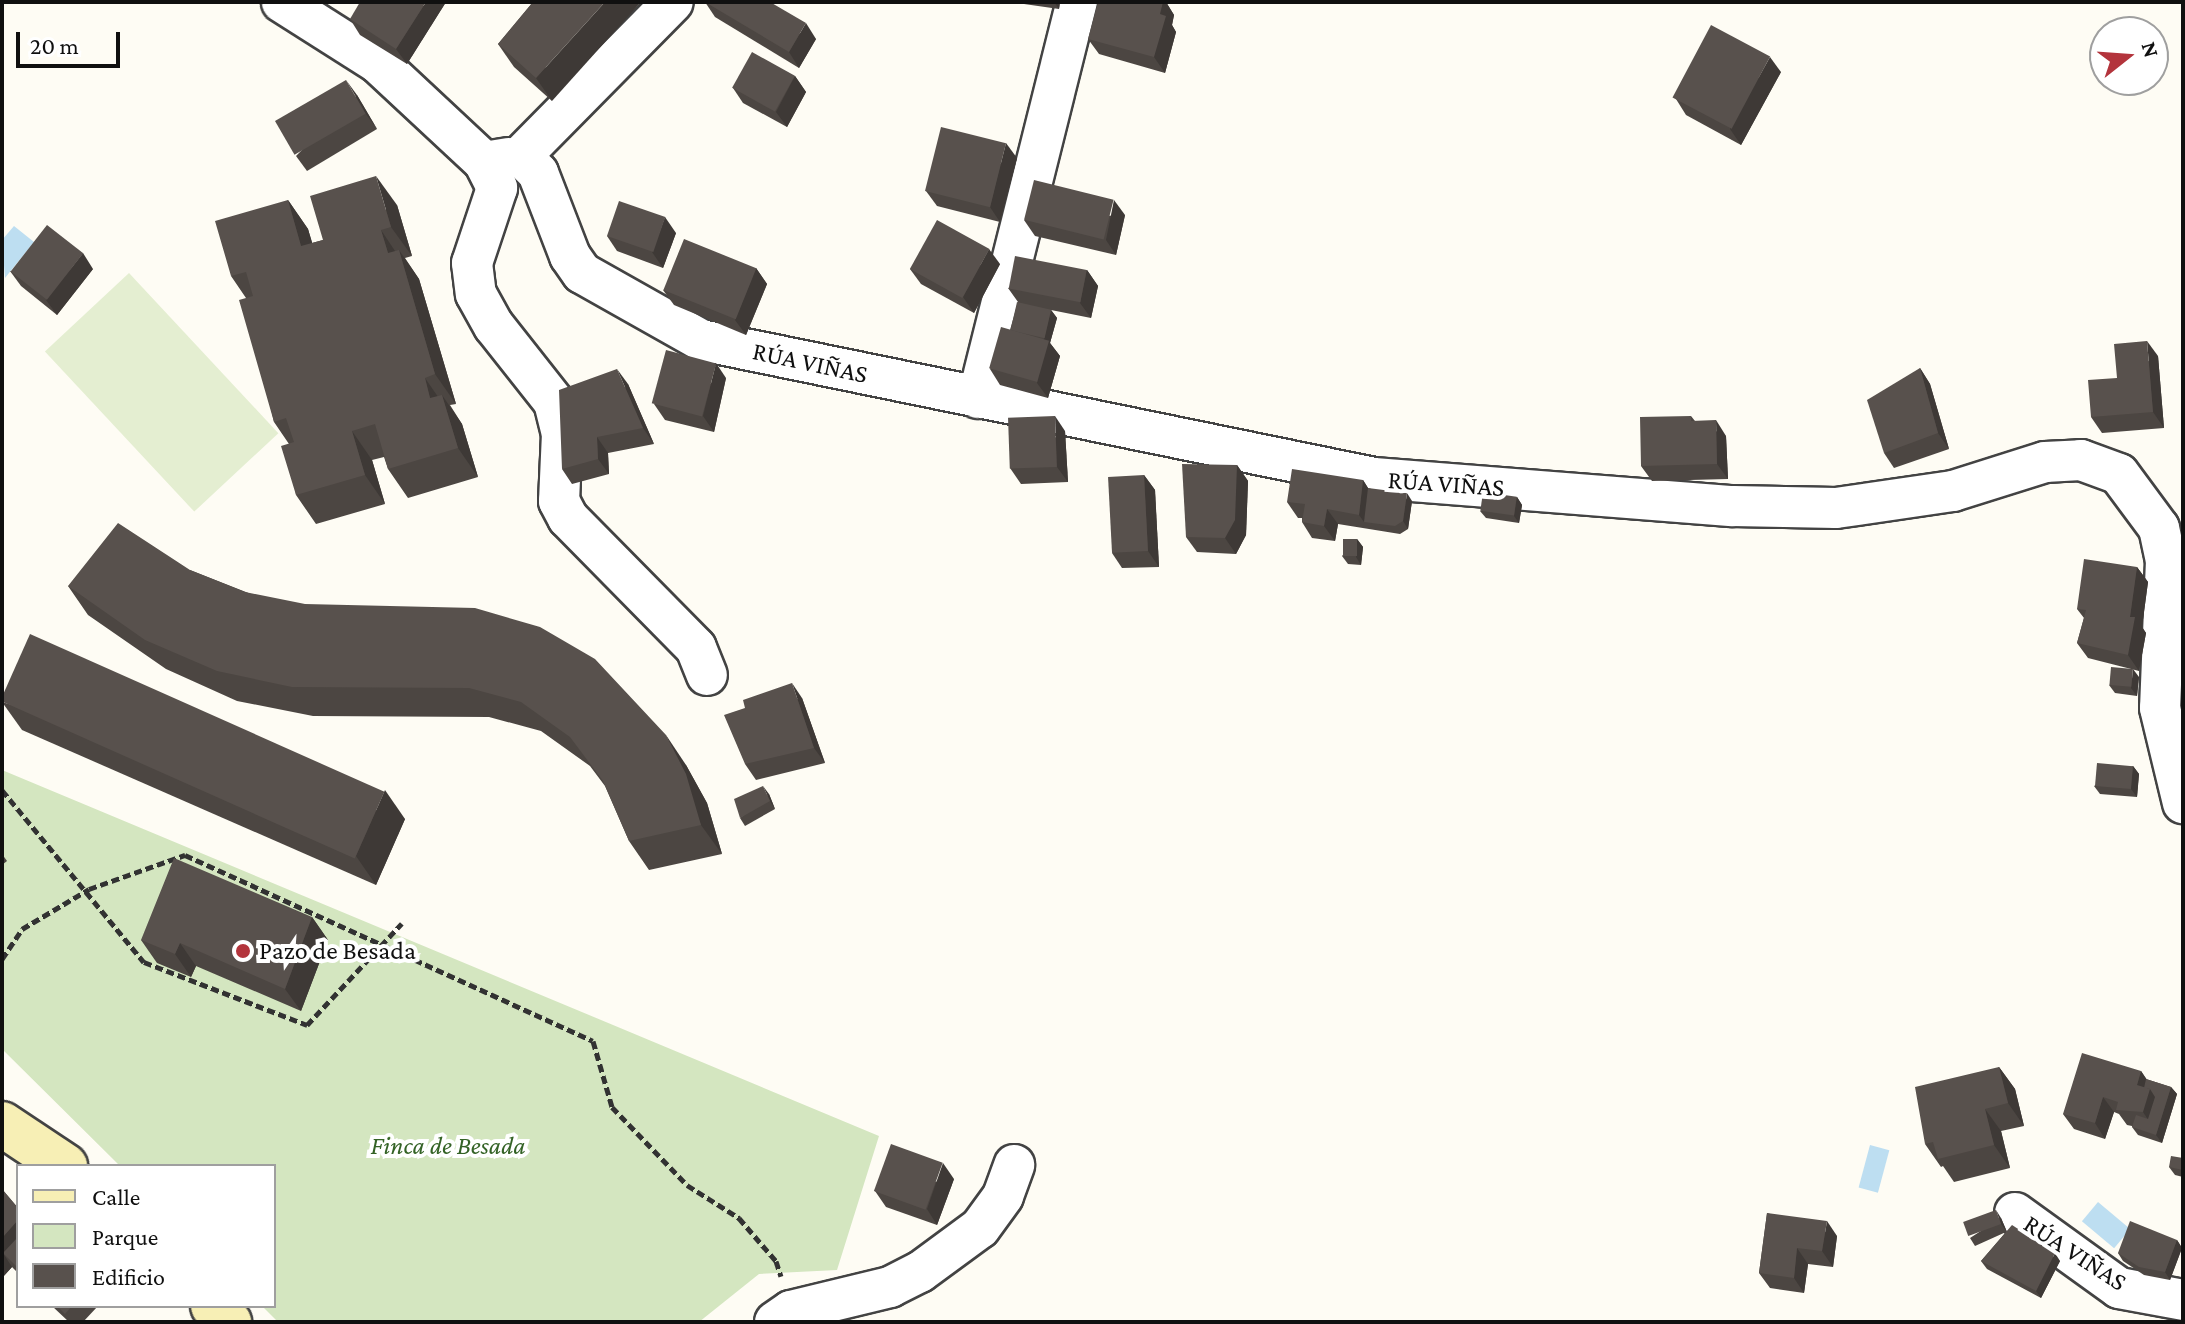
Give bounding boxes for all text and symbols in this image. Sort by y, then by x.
scale bar [20,16,124,66]
north arrow [2089,16,2169,96]
text: 20 m [30,32,79,59]
text: N [2136,39,2165,60]
street label: RÚA VIÑAS [750,336,870,390]
street label: RÚA VIÑAS [1387,464,1505,504]
place label: Pazo de Besada [259,935,416,967]
marker: Pazo de Besada [234,942,252,960]
park label: Finca de Besada [371,1130,525,1162]
legend [16,1164,276,1308]
text: Calle [92,1183,140,1210]
street label: RÚA VIÑAS [2018,1208,2132,1298]
text: Parque [92,1223,158,1250]
text: Edificio [92,1263,165,1290]

